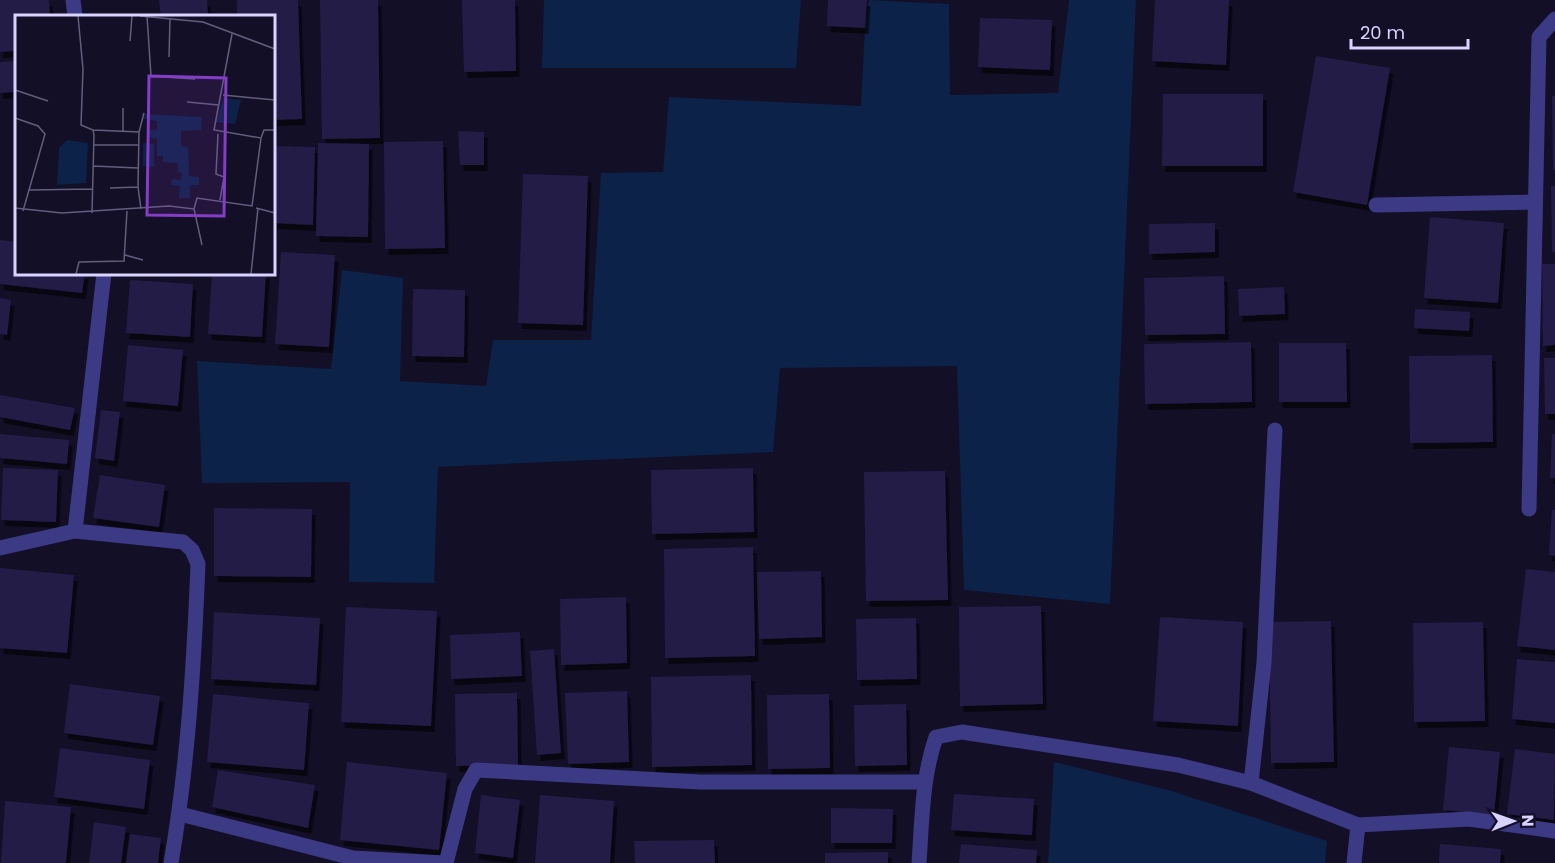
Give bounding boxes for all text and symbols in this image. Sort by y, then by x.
scale bar [1351,12,1468,50]
inset map [15,15,274,274]
text: 20 m [1360,20,1405,45]
north arrow [1483,791,1543,851]
text: N [1516,815,1539,827]

